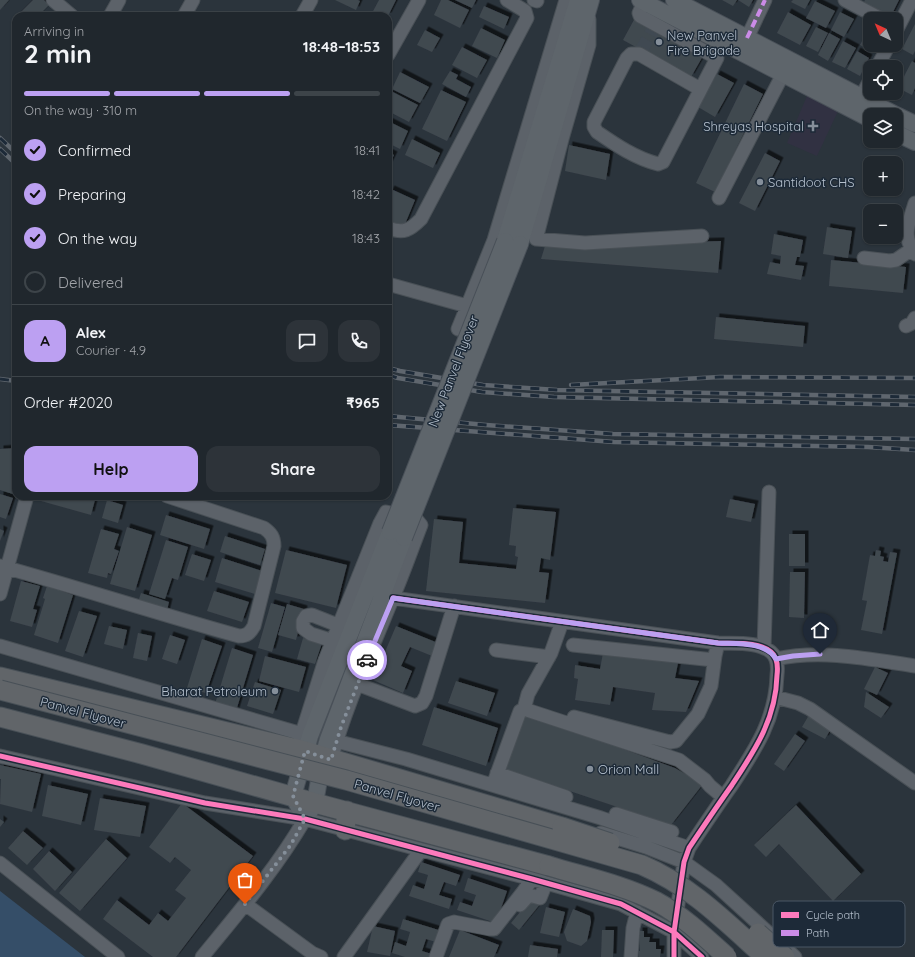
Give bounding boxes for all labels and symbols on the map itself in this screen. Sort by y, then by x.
north arrow [863,12,903,52]
place label: New Panvel Fire Brigade [667,27,740,58]
marker: New Panvel Fire Brigade [654,37,664,47]
place label: Shreyas Hospital [703,118,804,134]
marker: Shreyas Hospital [807,120,819,132]
place label: Santidoot CHS [768,174,855,190]
marker: Santidoot CHS [755,177,765,187]
street label: New Panvel Flyover [424,313,482,429]
pin [803,613,837,654]
courier [347,640,387,680]
place label: Bharat Petroleum [161,683,267,699]
marker: Bharat Petroleum [270,686,280,696]
street label: Panvel Flyover [38,693,128,731]
place label: Orion Mall [598,761,659,777]
marker: Orion Mall [585,764,595,774]
street label: Panvel Flyover [352,775,442,815]
pin [228,863,262,904]
legend [773,901,905,947]
text: Cycle path [806,908,860,922]
text: Path [806,926,829,940]

